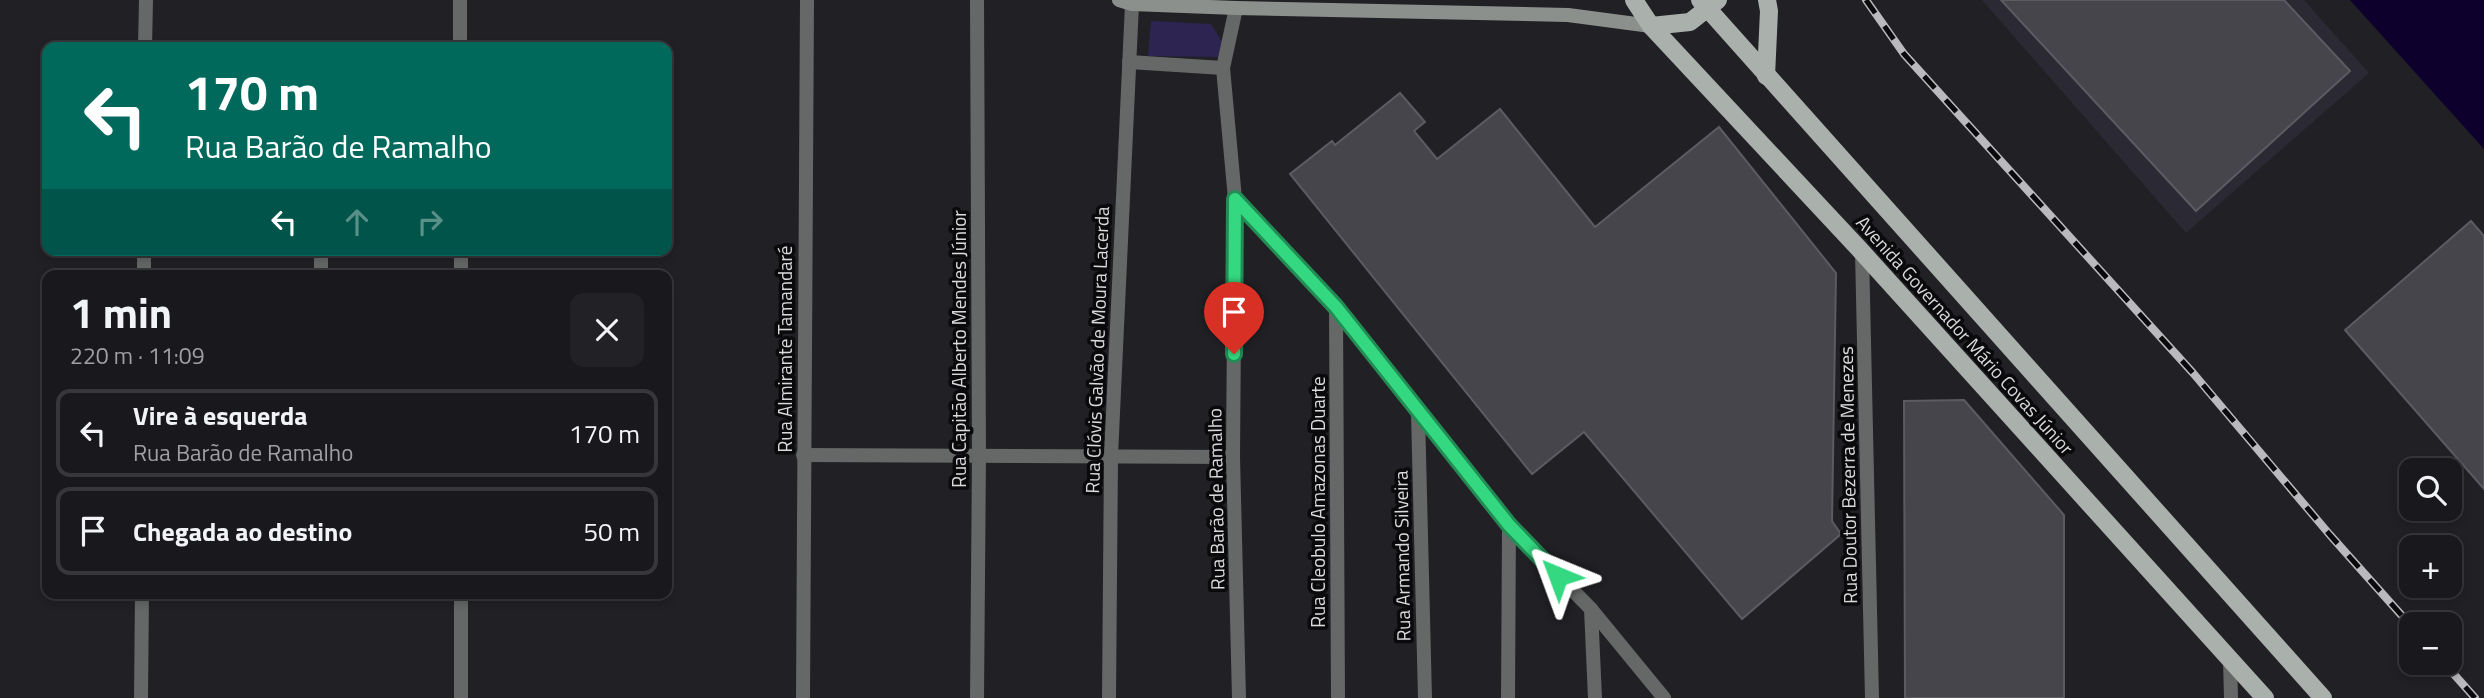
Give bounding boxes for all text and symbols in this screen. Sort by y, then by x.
text: 170 m [185,54,319,129]
icon: left [70,70,161,161]
text: Rua Barão de Ramalho [185,122,492,170]
icon: left [265,203,303,241]
icon: ahead [338,203,376,241]
icon: right [411,203,449,241]
street label: Rua Clóvis Galvão de Moura Lacerda [1077,206,1116,494]
street label: Avenida Governador Mário Covas Júnior [1850,208,2081,461]
street label: Rua Capitão Alberto Mendes Júnior [944,210,973,488]
street label: Rua Almirante Tamandaré [770,246,799,452]
text: 1 min [70,280,172,344]
pin [1204,282,1264,354]
button: close [570,293,644,367]
icon: arrive [1215,293,1253,331]
text: 220 m · 11:09 [70,338,205,373]
street label: Rua Doutor Bezerra de Menezes [1831,346,1864,604]
street label: Rua Cleobulo Amazonas Duarte [1303,376,1332,628]
text: Vire à esquerda [133,396,308,435]
street label: Rua Barão de Ramalho [1199,408,1232,590]
icon: left [74,414,112,452]
text: 170 m [569,414,640,453]
text: Rua Barão de Ramalho [133,435,353,470]
map controls [2399,458,2462,675]
button: search [2399,458,2462,521]
street label: Rua Armando Silveira [1386,470,1417,642]
icon: arrive [74,512,112,550]
text: Chegada ao destino [133,512,352,551]
text: 50 m [583,512,640,551]
button: + [2399,535,2462,598]
position arrow [1521,539,1595,613]
button: − [2399,612,2462,675]

